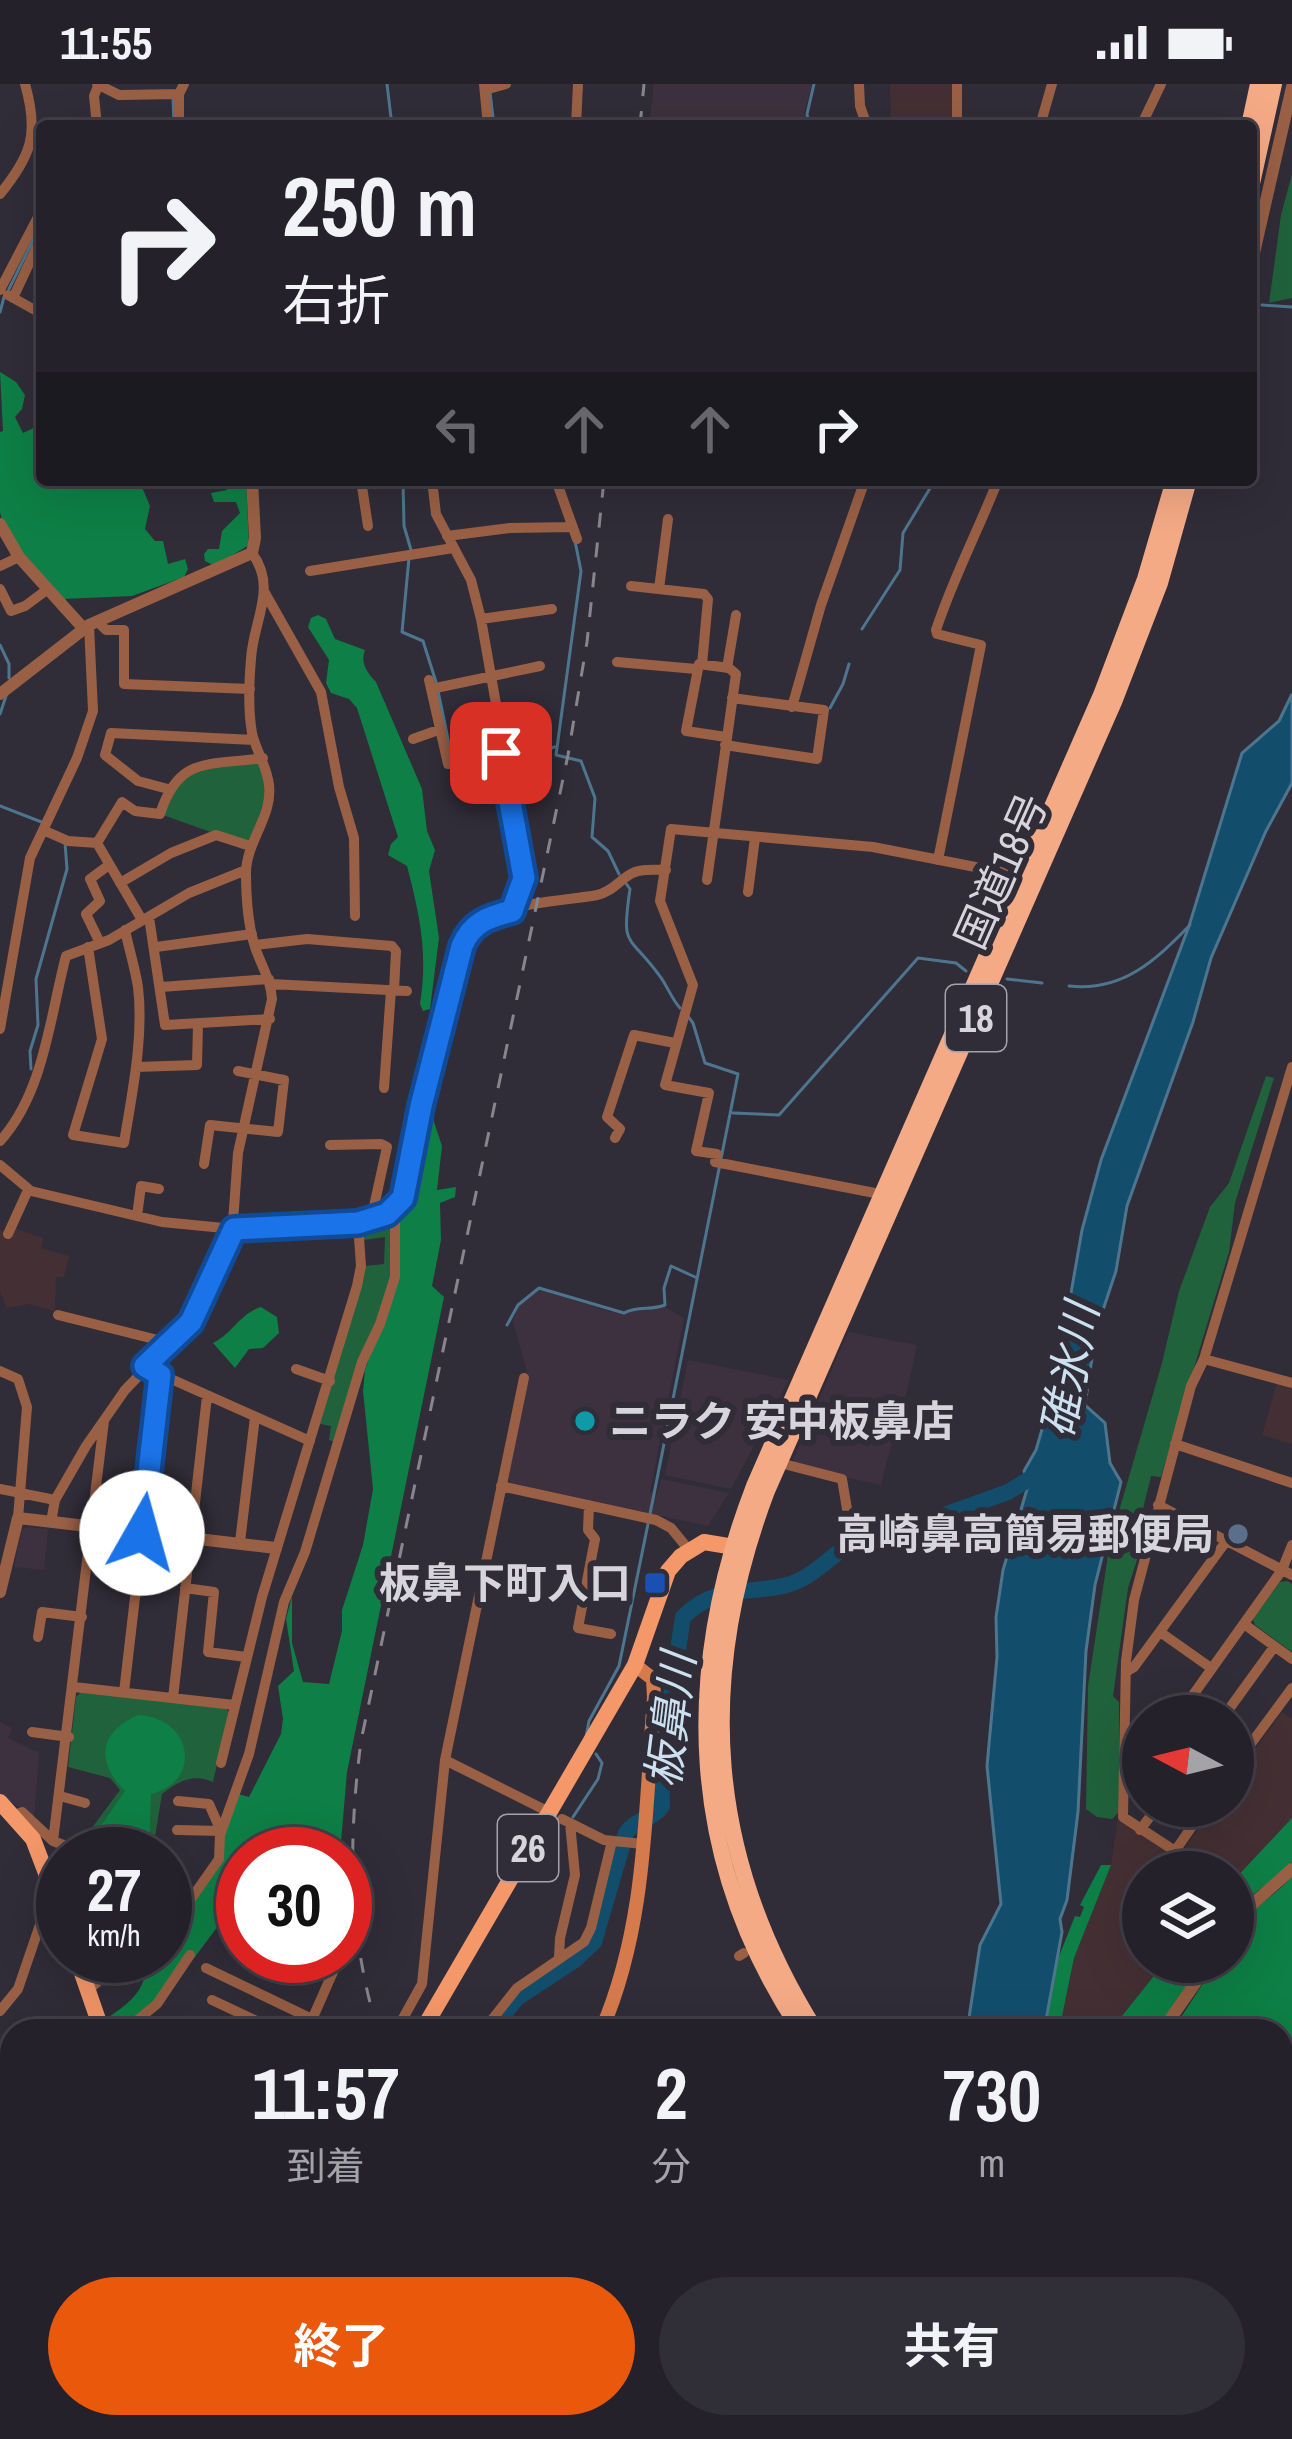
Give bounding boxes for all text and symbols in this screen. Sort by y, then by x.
text: 11:55 [60,12,152,73]
text: 250 m [282,149,477,262]
icon: right [84,168,240,324]
text: 右折 [282,264,390,337]
icon: left [425,396,491,462]
icon: ahead [551,396,617,462]
icon: ahead [677,396,743,462]
icon: right [803,396,869,462]
pin [450,702,552,804]
icon: arrive [468,720,534,786]
street label: 国道18号 [942,785,1060,957]
road number: 18 [946,985,1006,1051]
water label: 碓氷川 [1026,1294,1113,1442]
place label: ニラク 安中板鼻店 [609,1393,955,1449]
marker: ニラク 安中板鼻店 [572,1408,598,1434]
position arrow [79,1470,205,1596]
place label: 高崎鼻高簡易郵便局 [836,1506,1214,1562]
marker: 高崎鼻高簡易郵便局 [1225,1521,1251,1547]
place label: 板鼻下町入口 [379,1555,631,1611]
marker: 板鼻下町入口 [642,1570,668,1596]
water label: 板鼻川 [632,1645,709,1791]
north arrow [1122,1695,1254,1827]
map controls [1122,1695,1254,1983]
road number: 26 [498,1815,558,1881]
speed limit sign: 30 [216,1827,372,1983]
text: 27 [87,1849,141,1930]
button: layers [1122,1851,1254,1983]
text: km/h [87,1915,141,1955]
text: 11:57 [252,2044,400,2141]
text: 2 [655,2044,688,2141]
text: 730 [943,2046,1041,2143]
text: m [978,2137,1005,2189]
text: 到着 [287,2140,365,2192]
text: 分 [652,2140,691,2192]
button: 終了 [48,2277,635,2415]
button: 共有 [659,2277,1245,2415]

